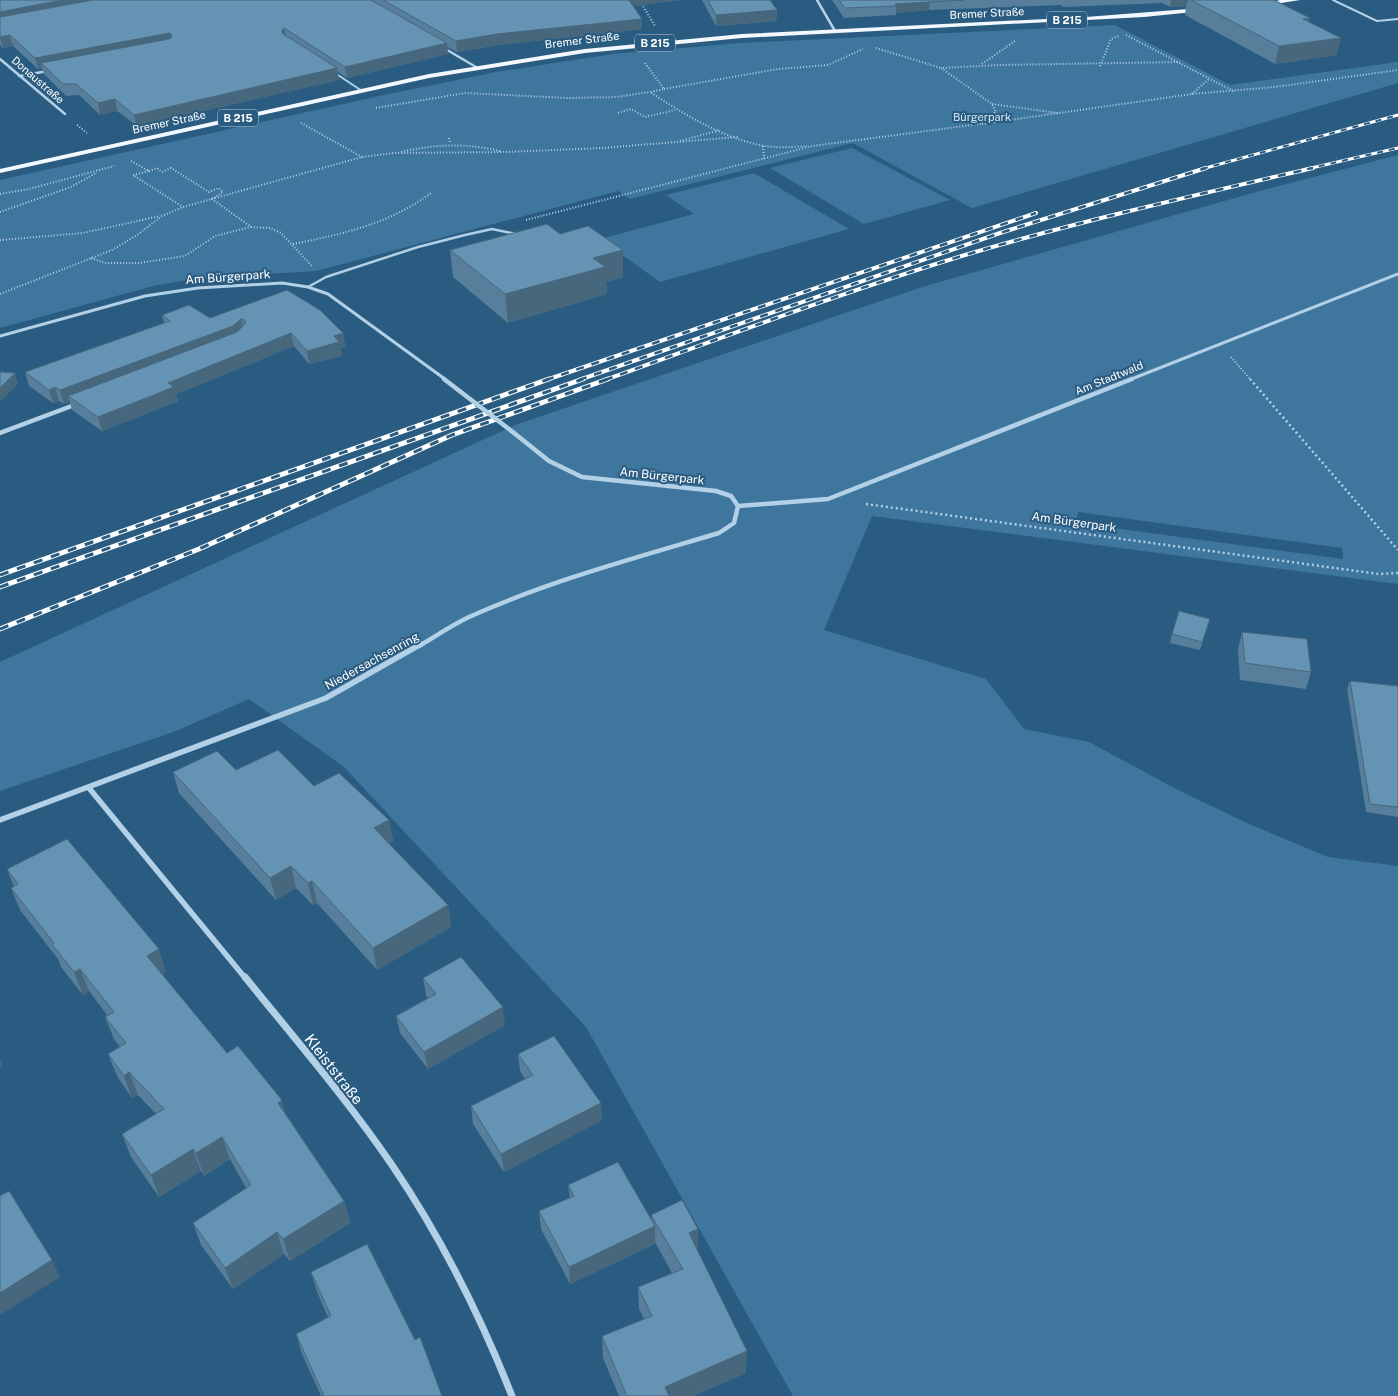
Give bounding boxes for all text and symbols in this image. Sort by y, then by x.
street label: Bremer Straße [949,5,1025,21]
road number: B 215 [1047,12,1087,28]
street label: Bremer Straße [544,29,620,51]
road number: B 215 [635,34,675,52]
street label: Donaustraße [9,54,67,106]
street label: Bremer Straße [131,108,207,136]
road number: B 215 [218,110,258,126]
park label: Bürgerpark [953,111,1011,123]
street label: Am Bürgerpark [185,267,271,287]
street label: Am Stadtwald [1073,359,1145,397]
street label: Am Bürgerpark [619,465,705,487]
street label: Am Bürgerpark [1031,509,1117,535]
street label: Niedersachsenring [323,629,421,693]
street label: Kleiststraße [301,1031,367,1107]

